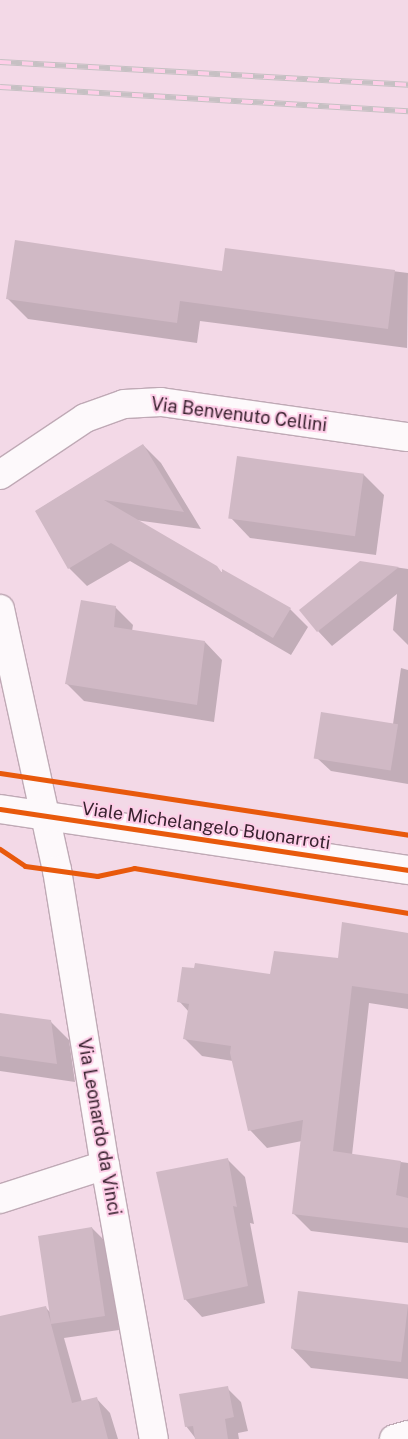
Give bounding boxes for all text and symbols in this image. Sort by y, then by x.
street label: Via Benvenuto Cellini [150,393,328,437]
street label: Viale Michelangelo Buonarroti [80,798,332,854]
street label: Via Leonardo da Vinci [73,1036,125,1218]

